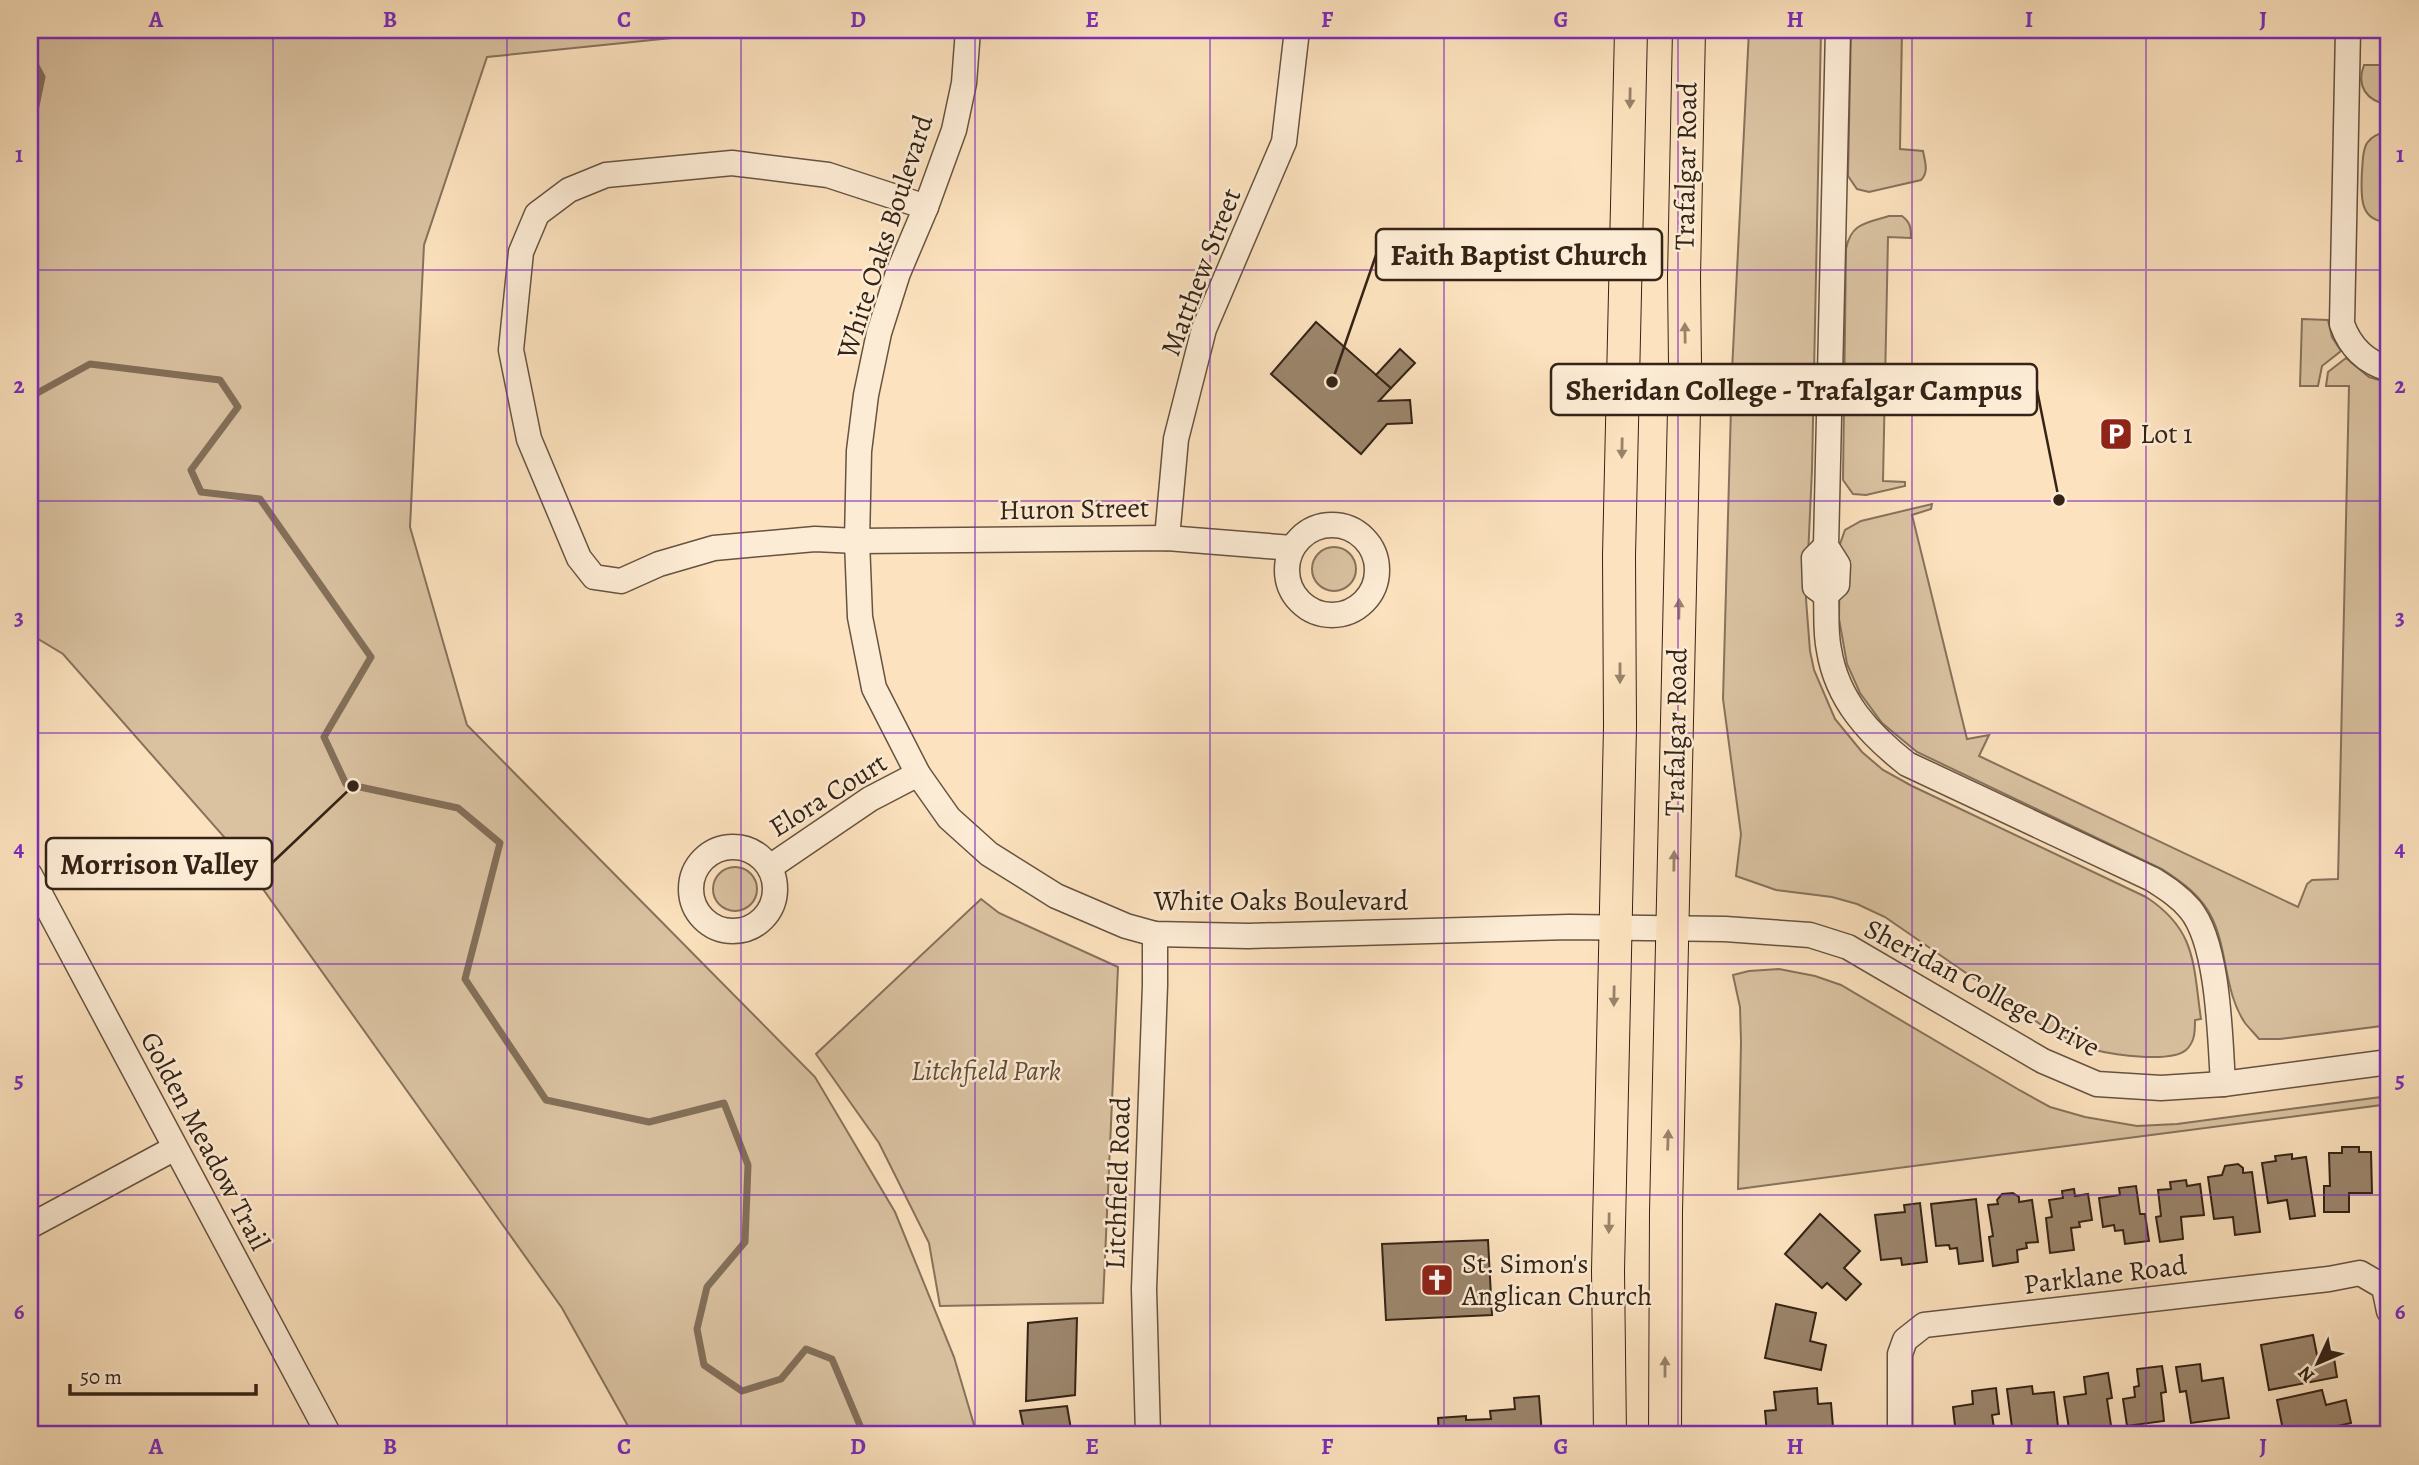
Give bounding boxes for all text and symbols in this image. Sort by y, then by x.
text: A [148,4,164,35]
text: B [383,4,397,35]
text: C [617,4,631,35]
text: D [850,4,866,35]
text: E [1085,4,1099,35]
text: F [1321,4,1334,35]
text: G [1553,4,1569,35]
text: H [1786,4,1804,35]
text: I [2025,4,2033,35]
text: J [2259,4,2267,35]
street label: Trafalgar Road [1666,81,1706,250]
one-way arrow [1624,87,1635,109]
street label: White Oaks Boulevard [827,109,943,365]
text: 1 [15,139,23,170]
text: 1 [2396,139,2404,170]
street label: Matthew Street [1152,183,1250,361]
callout: Faith Baptist Church [1376,229,1662,280]
text: Faith Baptist Church [1390,235,1648,275]
one-way arrow [1679,322,1690,344]
callout: Sheridan College - Trafalgar Campus [1551,364,2037,415]
text: 2 [13,370,25,401]
text: Sheridan College - Trafalgar Campus [1565,370,2023,410]
text: 2 [2394,370,2406,401]
parking icon: Lot 1 [2097,415,2135,453]
place label: Lot 1 [2140,415,2193,453]
one-way arrow [1616,437,1627,459]
street label: Huron Street [998,489,1150,529]
one-way arrow [1674,598,1685,620]
text: 3 [14,602,24,633]
text: 3 [2395,602,2405,633]
street label: Trafalgar Road [1656,647,1696,816]
one-way arrow [1614,663,1626,685]
street label: Elora Court [762,744,894,846]
text: 4 [14,833,25,864]
text: 4 [2395,833,2406,864]
callout: Morrison Valley [46,838,272,889]
text: Morrison Valley [60,844,259,884]
one-way arrow [1668,850,1679,872]
street label: White Oaks Boulevard [1153,882,1409,920]
street label: Sheridan College Drive [1858,910,2106,1066]
one-way arrow [1608,985,1619,1007]
street label: Golden Meadow Trail [131,1025,279,1257]
park label: Litchfield Park [911,1052,1061,1090]
text: 5 [14,1064,24,1095]
text: 5 [2395,1064,2405,1095]
street label: Litchfield Road [1096,1095,1140,1270]
one-way arrow [1662,1128,1674,1150]
one-way arrow [1603,1213,1615,1235]
place label: St. Simon's Anglican Church [1461,1245,1652,1315]
street label: Parklane Road [2021,1246,2190,1304]
church icon: St. Simon's Anglican Church [1418,1261,1456,1299]
text: 6 [14,1296,25,1327]
text: 6 [2395,1296,2406,1327]
north arrow [2282,1328,2352,1398]
scale bar [70,1353,256,1397]
one-way arrow [1659,1356,1671,1378]
text: N [2292,1360,2321,1388]
text: 50 m [80,1363,122,1391]
text: A [148,1431,164,1462]
text: B [383,1431,397,1462]
text: C [617,1431,631,1462]
text: D [850,1431,866,1462]
text: E [1085,1431,1099,1462]
text: F [1321,1431,1334,1462]
text: G [1553,1431,1569,1462]
text: H [1786,1431,1804,1462]
text: I [2025,1431,2033,1462]
text: J [2259,1431,2267,1462]

